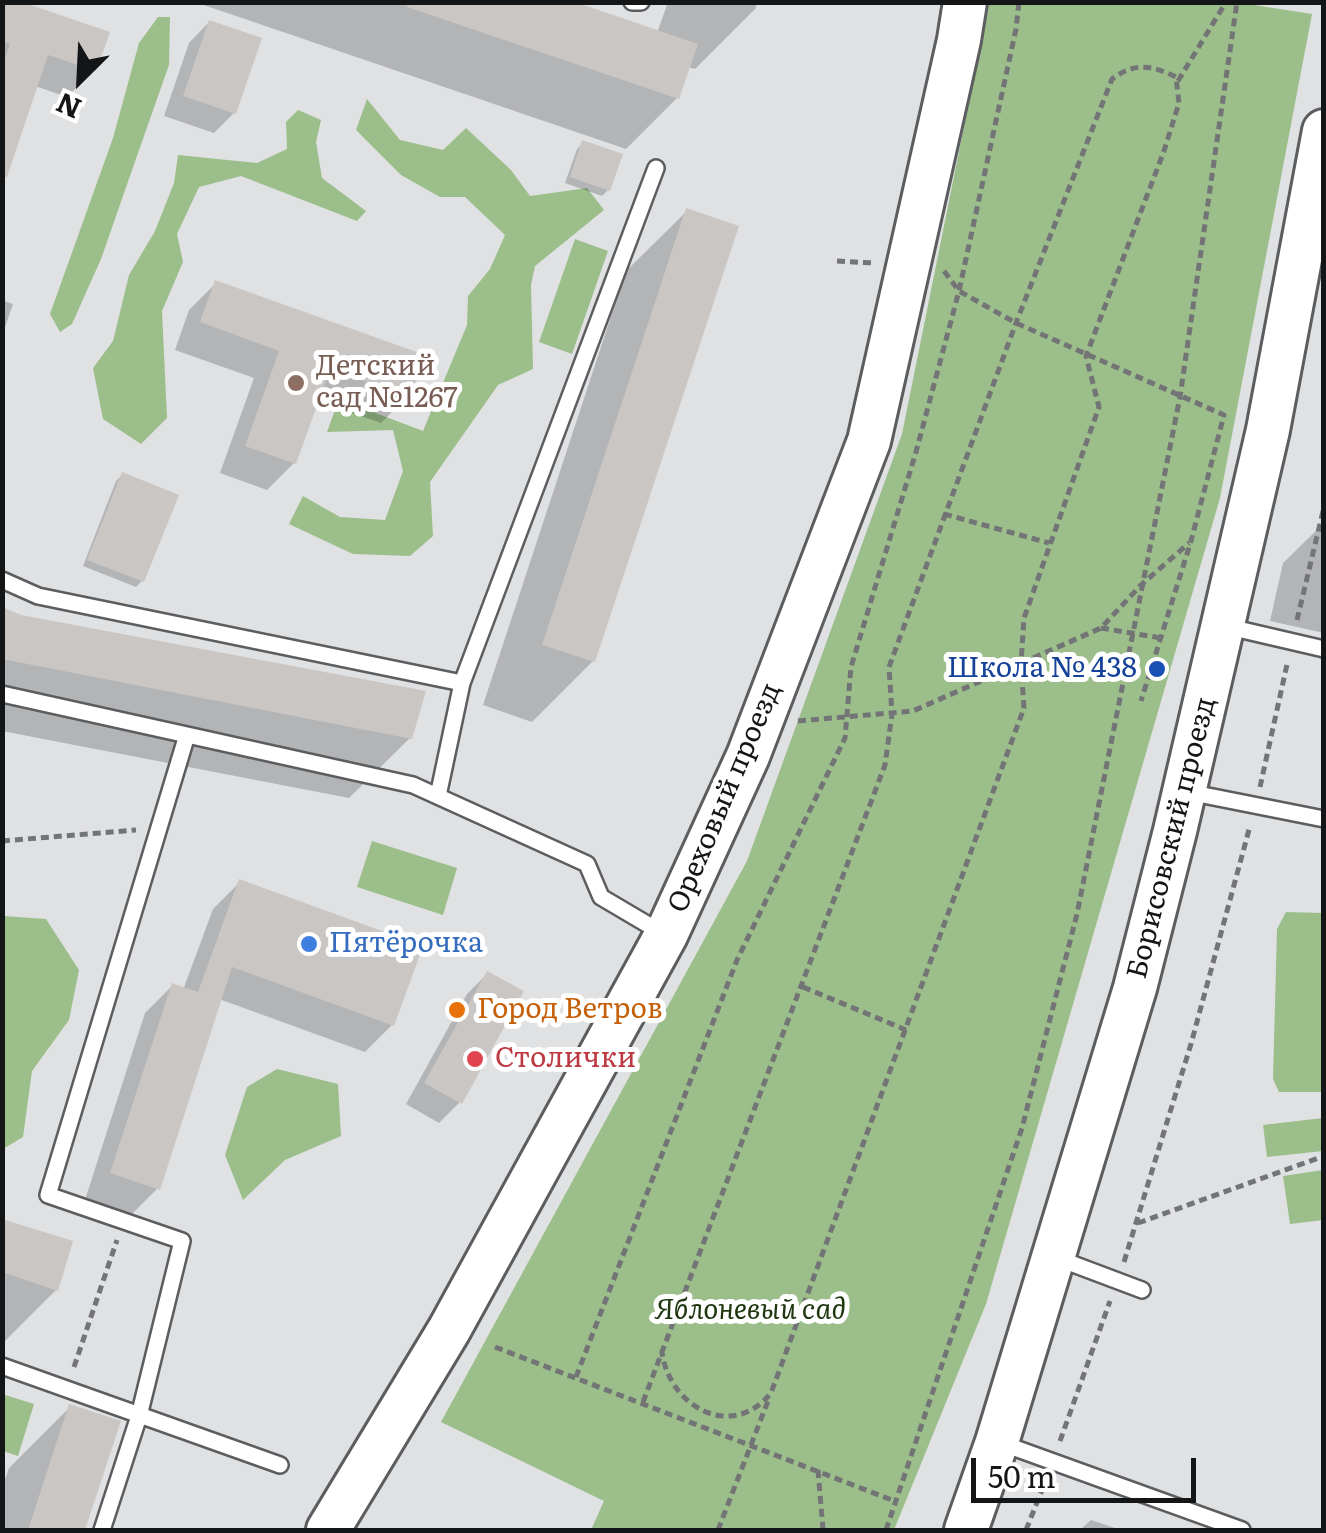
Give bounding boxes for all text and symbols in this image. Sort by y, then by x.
north arrow [30,30,130,130]
text: N [49,83,87,131]
place label: Детский сад №1267 [316,350,458,416]
marker: Детский сад №1267 [285,372,307,394]
place label: Школа № 438 [947,652,1137,686]
marker: Школа № 438 [1146,658,1168,680]
street label: Ореховый проезд [661,678,789,918]
street label: Борисовский проезд [1121,694,1223,982]
place label: Пятёрочка [329,927,483,961]
marker: Пятёрочка [298,933,320,955]
place label: Город Ветров [477,993,663,1027]
marker: Город Ветров [446,999,468,1021]
place label: Столички [495,1042,636,1076]
marker: Столички [464,1048,486,1070]
park label: Яблоневый сад [654,1294,846,1328]
scale bar [976,1438,1201,1500]
text: 50 m [988,1453,1056,1497]

